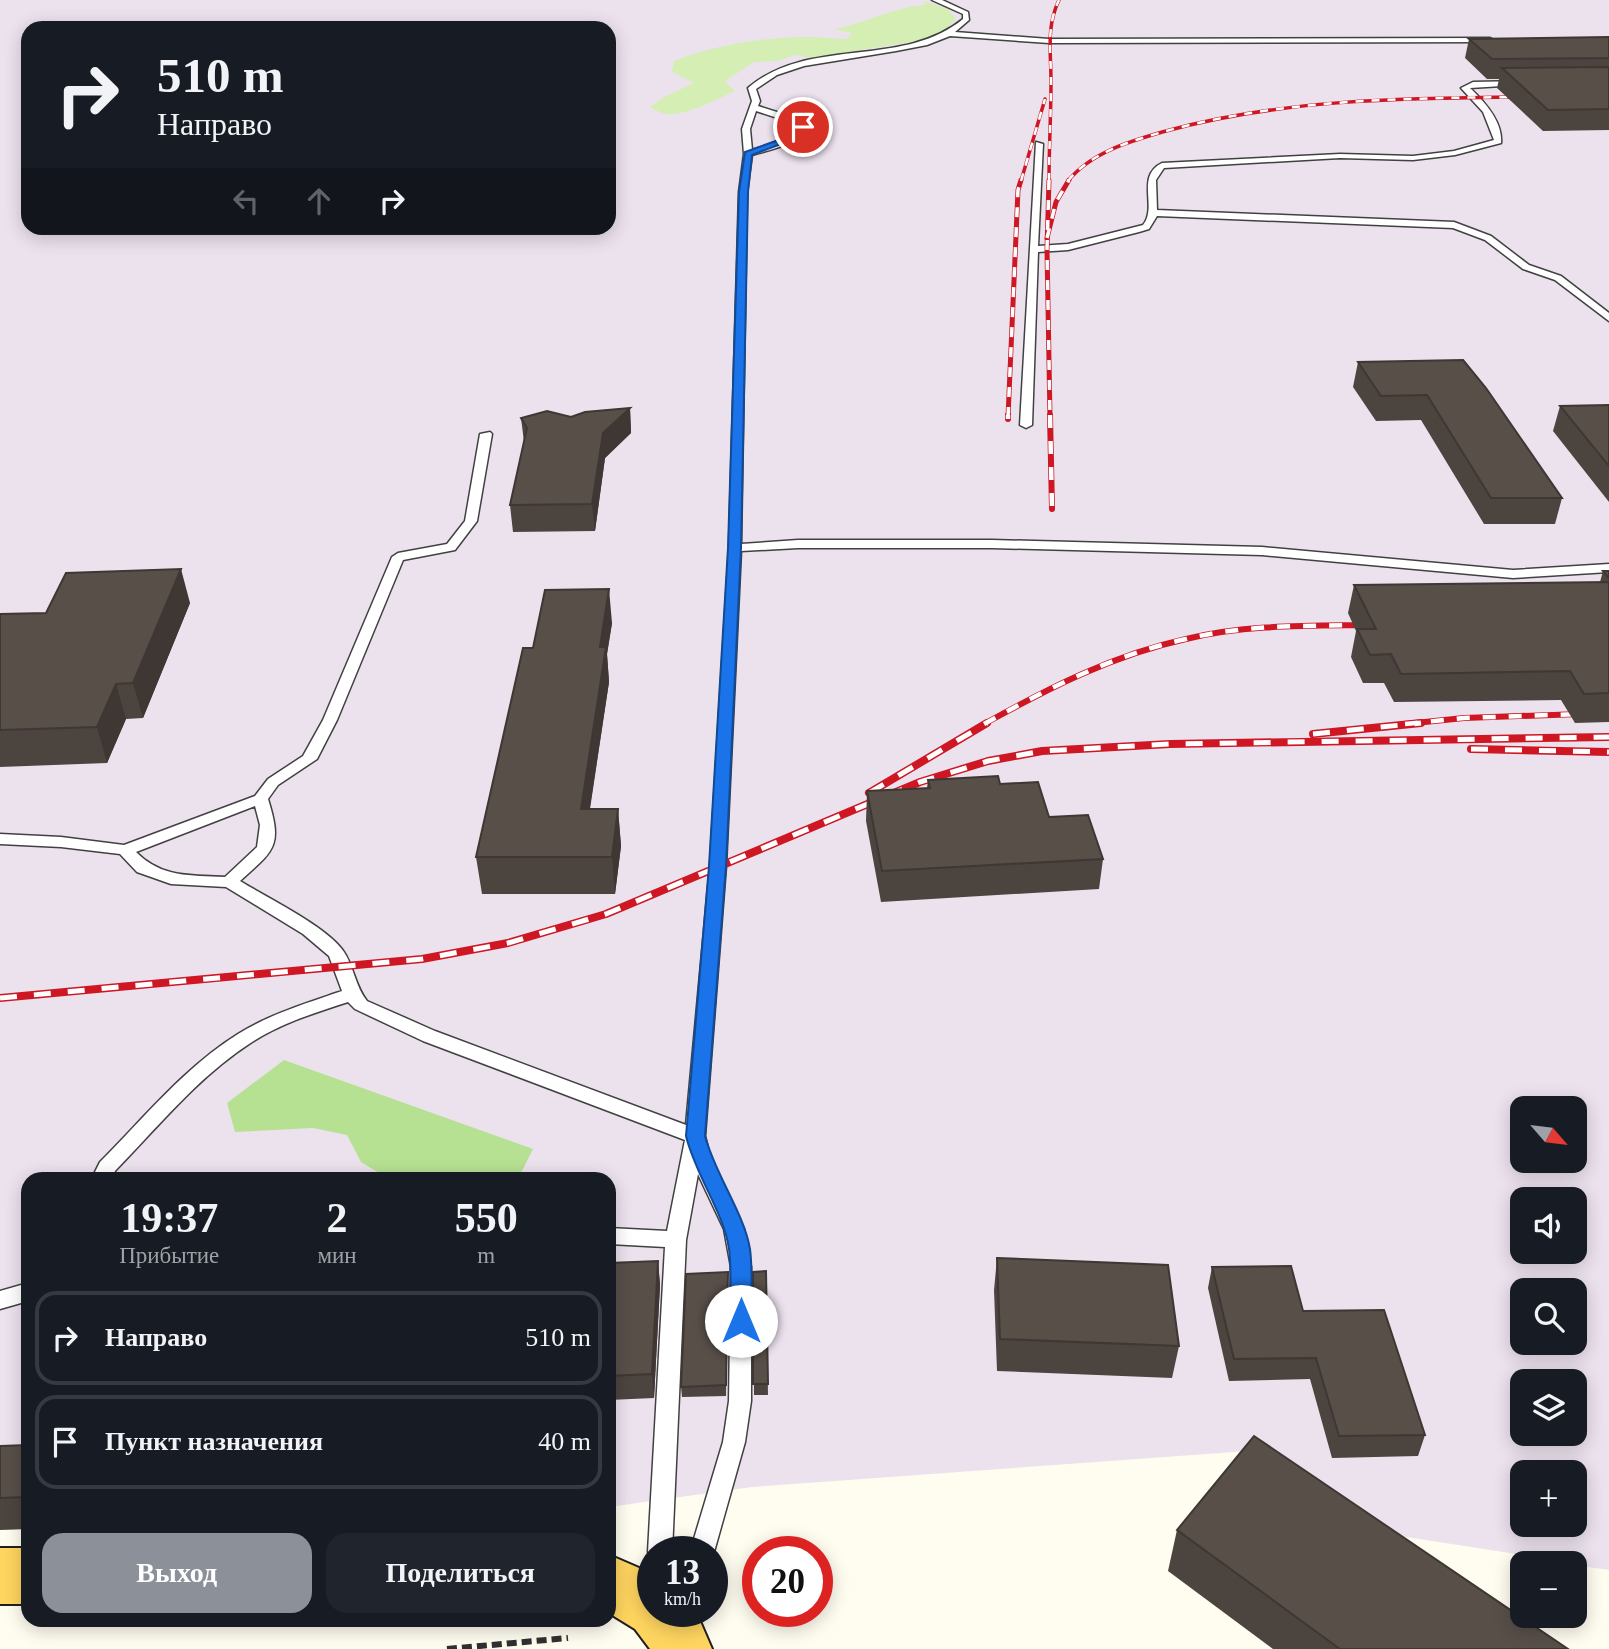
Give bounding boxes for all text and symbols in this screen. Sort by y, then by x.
text: 510 m [157,48,284,103]
icon: right [42,49,133,140]
pin [773,97,833,157]
text: Направо [157,106,272,142]
icon: arrive [784,108,822,146]
icon: left [227,182,265,220]
icon: ahead [300,182,338,220]
icon: right [373,182,411,220]
north arrow [1510,1096,1587,1172]
map controls [1510,1096,1587,1628]
button: sound [1510,1187,1587,1264]
text: 19:37 [120,1195,218,1241]
text: 2 [327,1195,348,1241]
text: 550 [455,1195,518,1241]
text: Прибытие [119,1243,219,1268]
text: мин [317,1243,357,1268]
text: m [477,1243,495,1268]
button: search [1510,1278,1587,1355]
position arrow [704,1284,778,1358]
icon: right [46,1319,84,1357]
text: Направо [105,1323,207,1352]
text: 510 m [525,1323,591,1352]
button: layers [1510,1369,1587,1446]
icon: arrive [46,1423,84,1461]
text: Пункт назначения [105,1427,323,1456]
text: 40 m [538,1427,591,1456]
button: + [1510,1460,1587,1537]
button: Выход [42,1533,312,1613]
button: Поделиться [326,1533,595,1613]
speed limit sign: 20 [742,1536,833,1627]
button: − [1510,1551,1587,1628]
text: 13 [665,1553,700,1592]
text: km/h [664,1589,701,1609]

